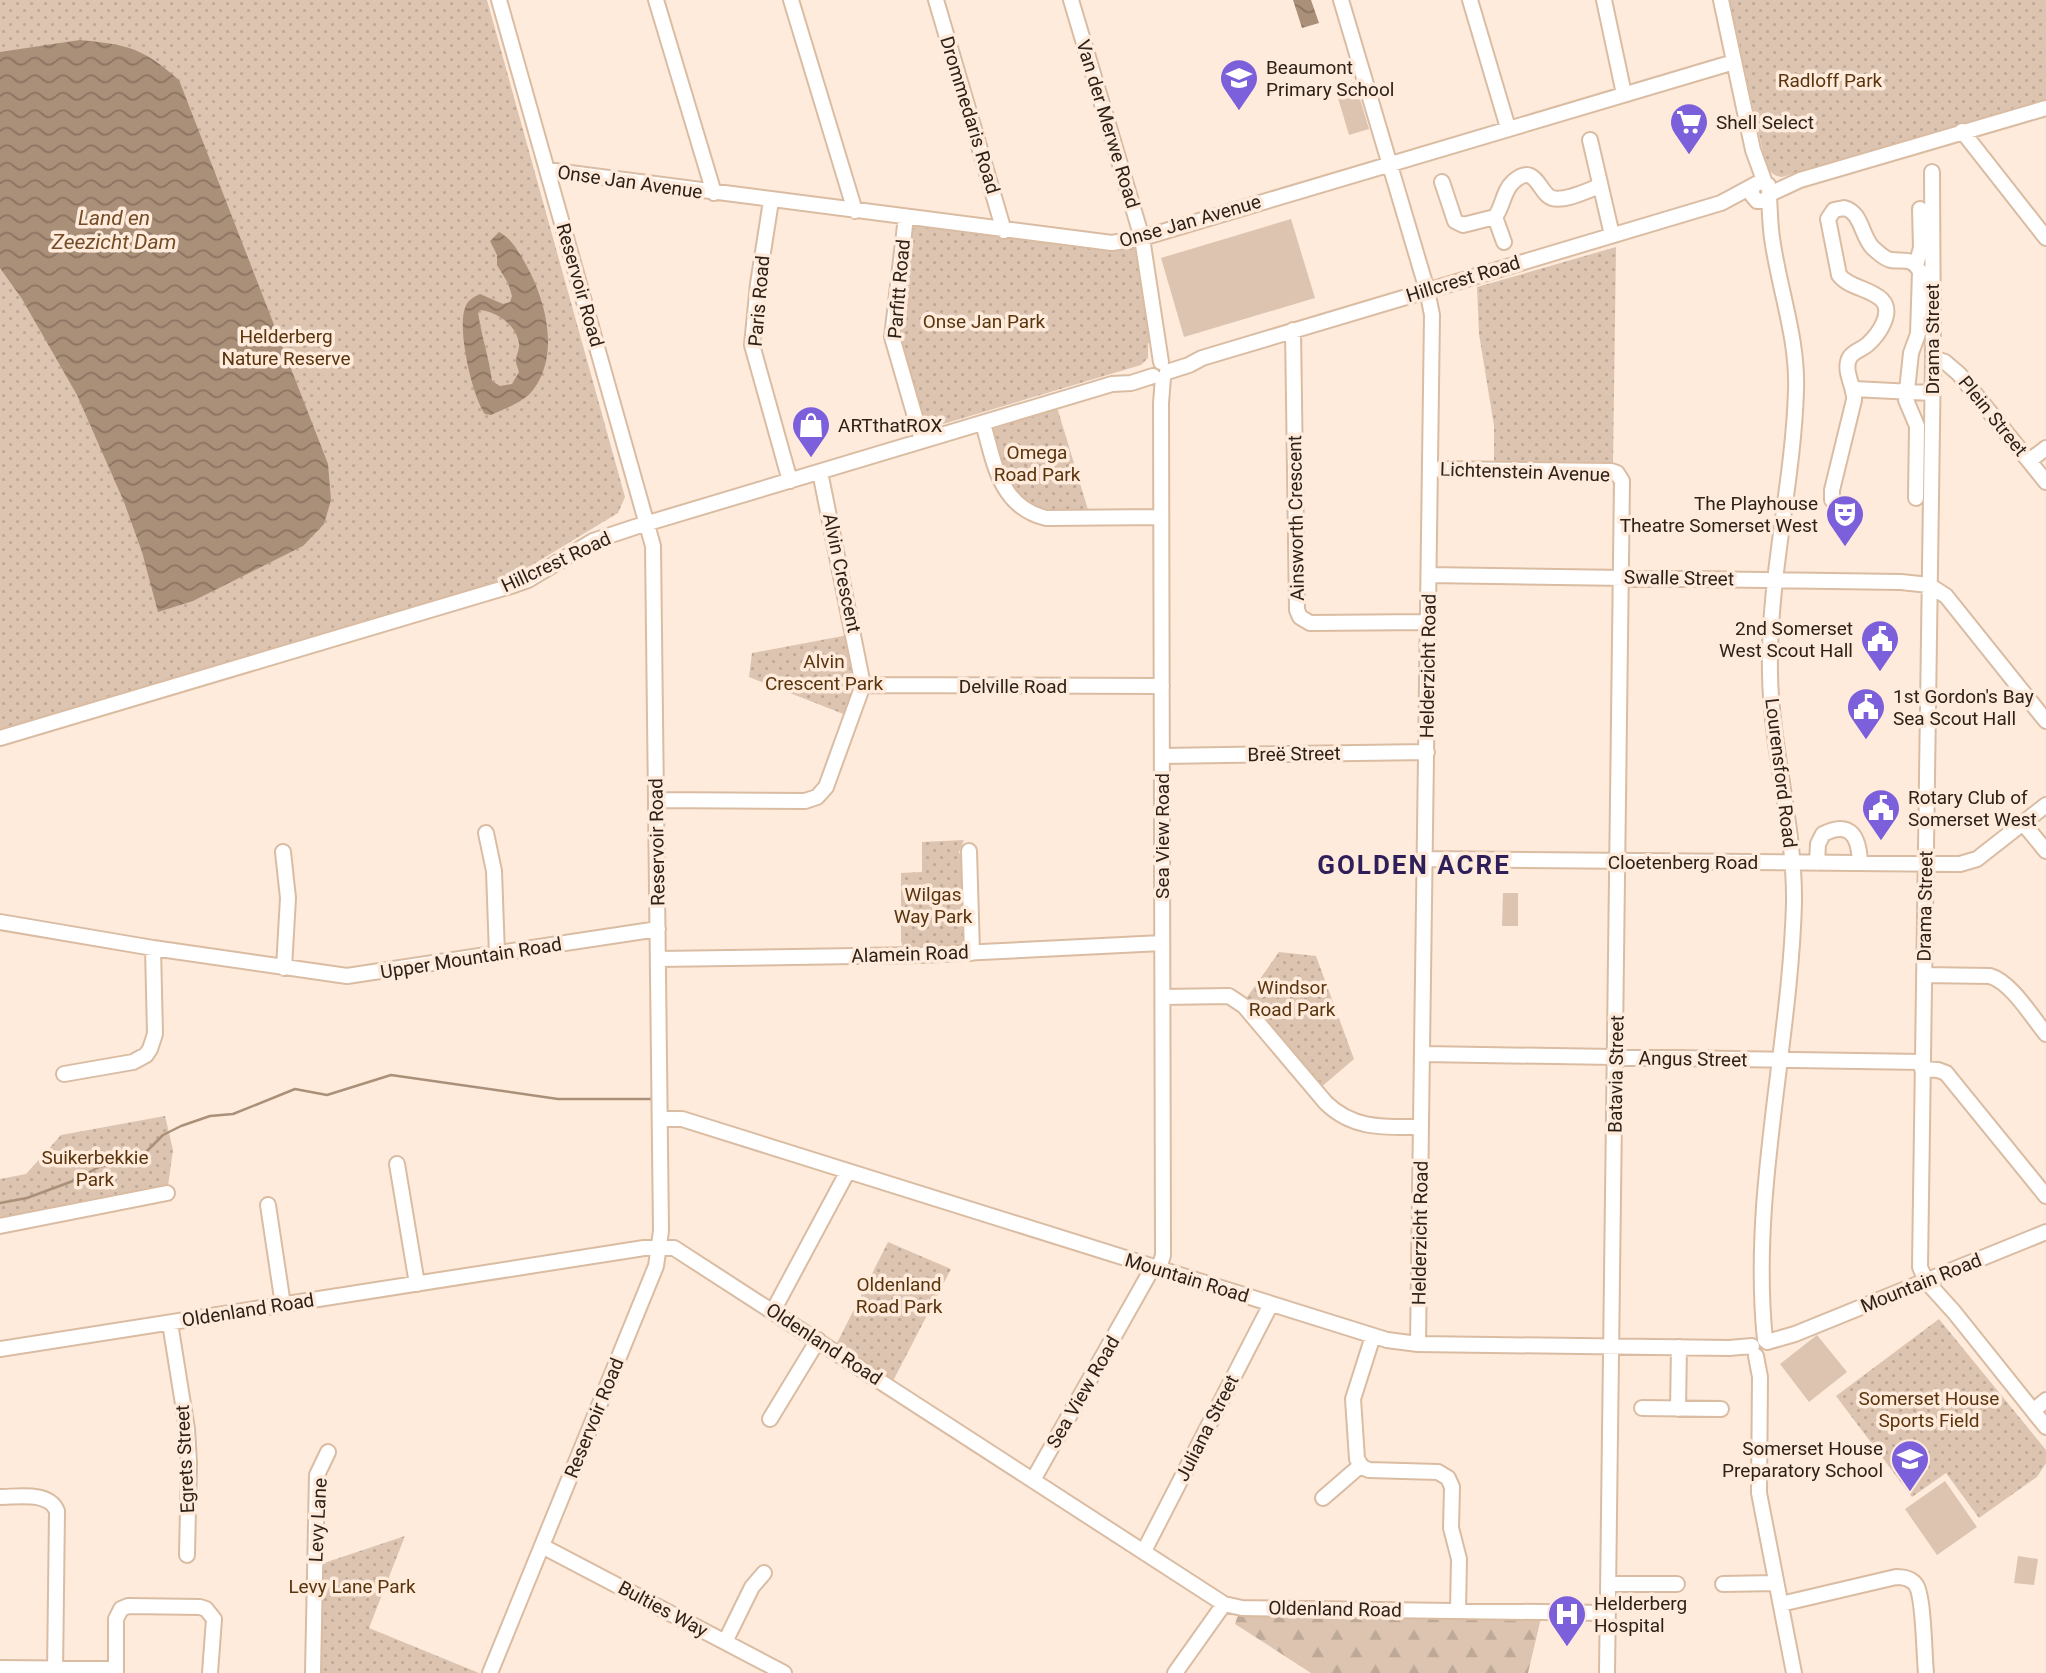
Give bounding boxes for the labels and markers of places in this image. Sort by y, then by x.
place label: Beaumont Primary School [1266,56,1394,101]
school or university icon: Beaumont Primary School [1218,57,1260,112]
supermarket icon: Shell Select [1668,101,1710,156]
place label: Shell Select [1716,111,1814,134]
shop icon: ARTthatROX [790,404,832,459]
place label: ARTthatROX [838,414,943,437]
place label: The Playhouse Theatre Somerset West [1620,492,1818,537]
theatre icon: The Playhouse Theatre Somerset West [1824,493,1866,548]
place label: 2nd Somerset West Scout Hall [1719,617,1853,662]
public building icon: 2nd Somerset West Scout Hall [1859,618,1901,673]
place label: 1st Gordon's Bay Sea Scout Hall [1893,685,2034,730]
public building icon: 1st Gordon's Bay Sea Scout Hall [1845,686,1887,741]
place label: Rotary Club of Somerset West [1908,786,2037,831]
public building icon: Rotary Club of Somerset West [1860,787,1902,842]
place label: Somerset House Preparatory School [1722,1437,1883,1482]
school or university icon: Somerset House Preparatory School [1889,1438,1931,1493]
place label: Helderberg Hospital [1594,1592,1687,1637]
hospital icon: Helderberg Hospital [1546,1593,1588,1648]

